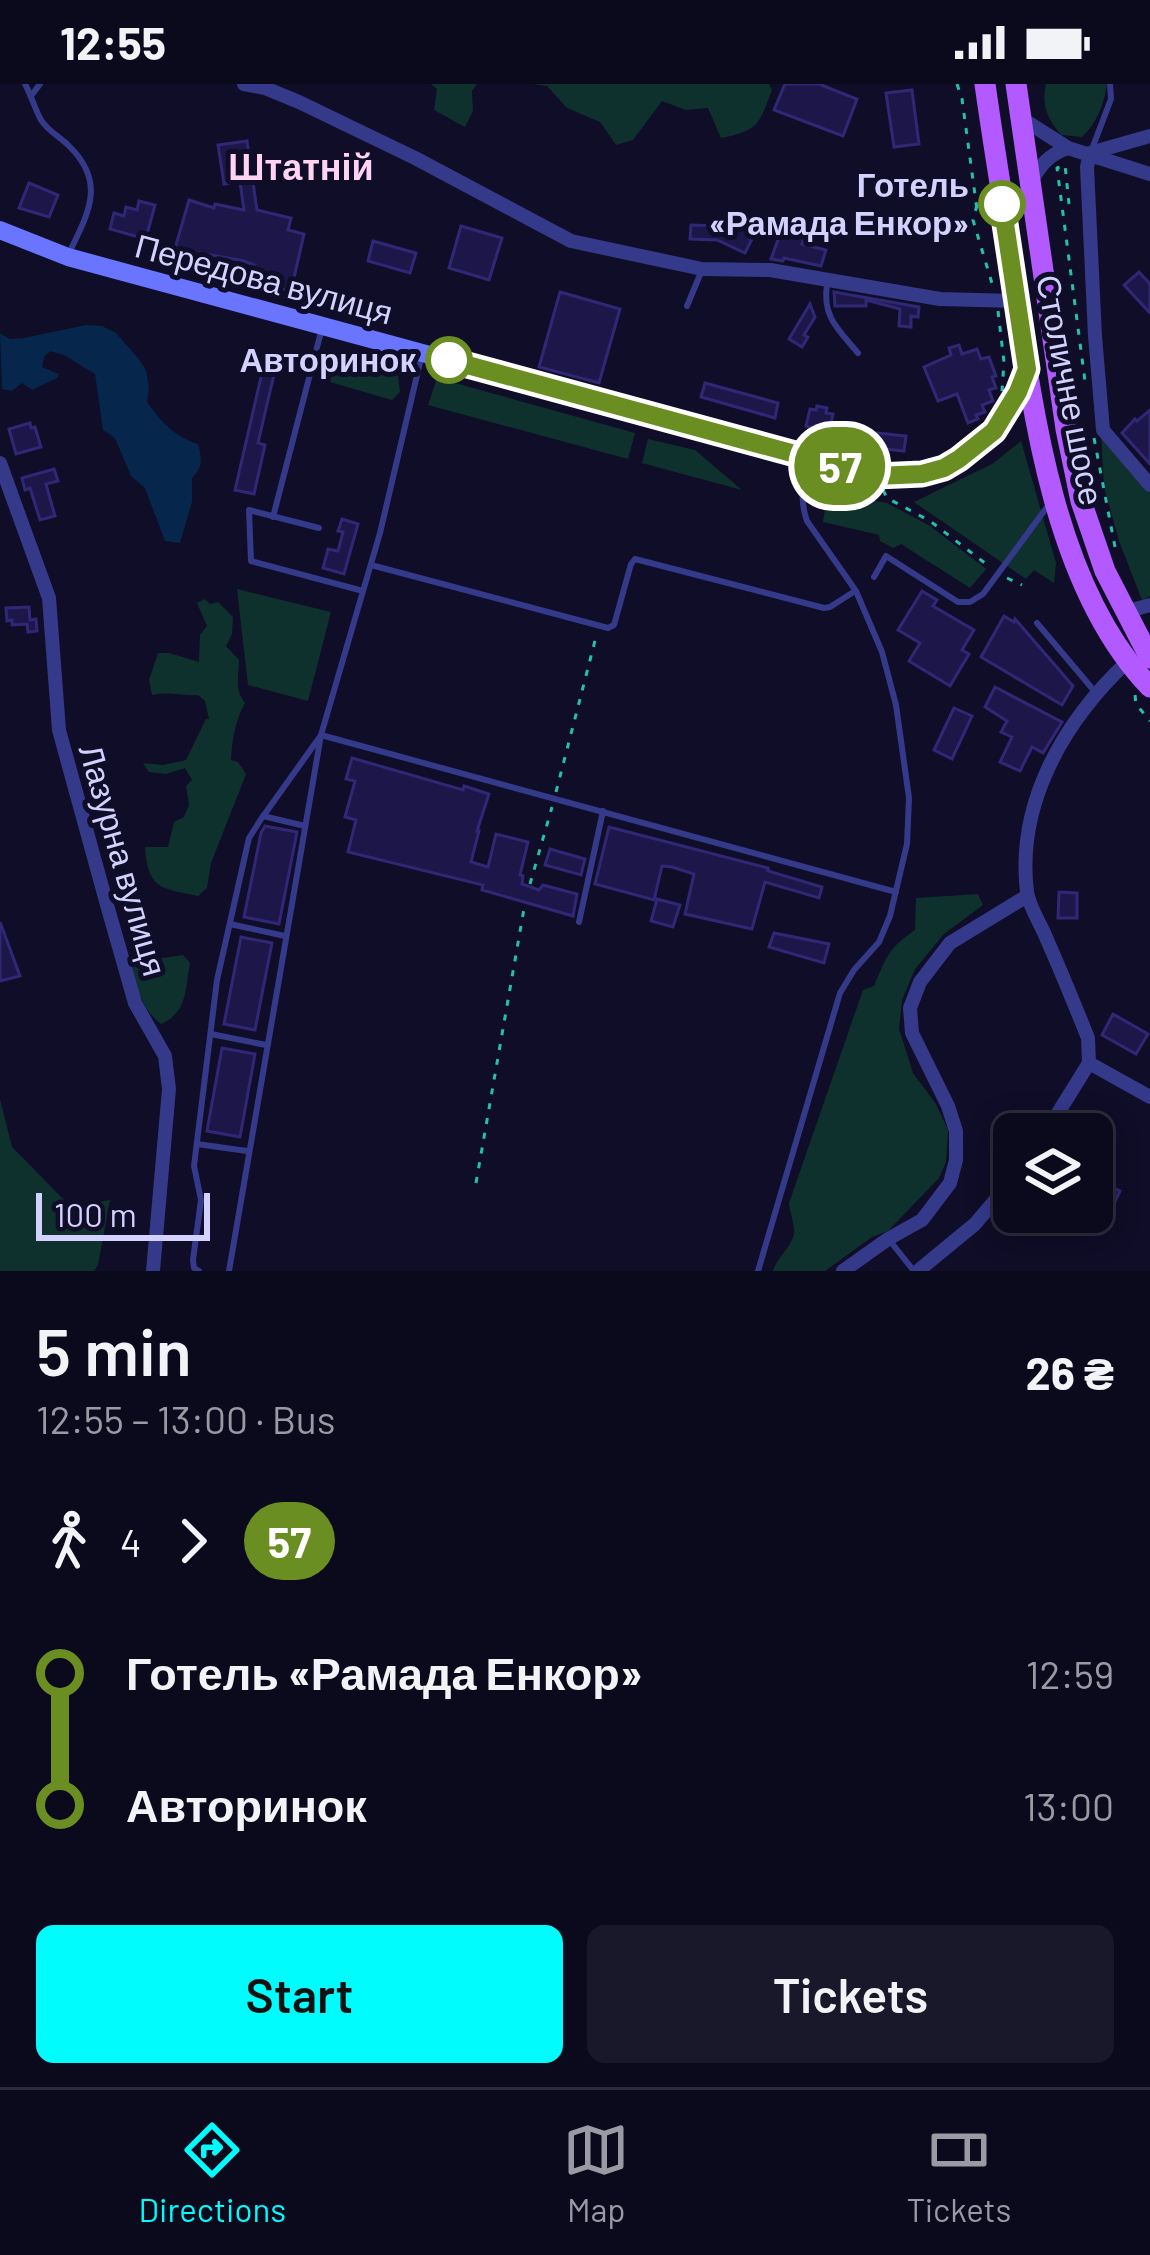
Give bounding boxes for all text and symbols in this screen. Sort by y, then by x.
text: 12:55 [60,15,166,69]
district label: Штатній [228,144,374,187]
place label: Готель «Рамада Енкор» [709,164,969,242]
marker: Готель «Рамада Енкор» [980,182,1024,226]
street label: Передова вулиця [131,224,397,332]
street label: Столичне шосе [1029,271,1113,508]
marker: Авторинок [427,338,471,382]
place label: Авторинок [239,339,416,379]
line badge: 57 [786,427,894,505]
text: 57 [818,441,862,491]
street label: Лазурна вулиця [72,739,176,980]
map controls [993,1113,1113,1233]
button: layers [993,1113,1113,1233]
scale bar [36,1187,210,1240]
text: 100 m [54,1194,137,1234]
text: 5 min [36,1310,192,1389]
text: 26 ₴ [1026,1345,1114,1399]
text: 12:55 – 13:00 · Bus [36,1395,335,1442]
icon: walk [36,1508,102,1574]
icon: forward [160,1508,226,1574]
text: 57 [268,1516,311,1566]
text: 4 [120,1518,142,1565]
text: Готель «Рамада Енкор» [126,1645,643,1699]
text: 12:59 [1026,1650,1114,1697]
text: Авторинок [126,1777,367,1831]
text: 13:00 [1023,1782,1114,1829]
button: Start [36,1925,563,2063]
button: Tickets [587,1925,1114,2063]
tab: Directions [139,2117,286,2229]
tab: Map [563,2117,629,2229]
tab: Tickets [906,2117,1011,2229]

